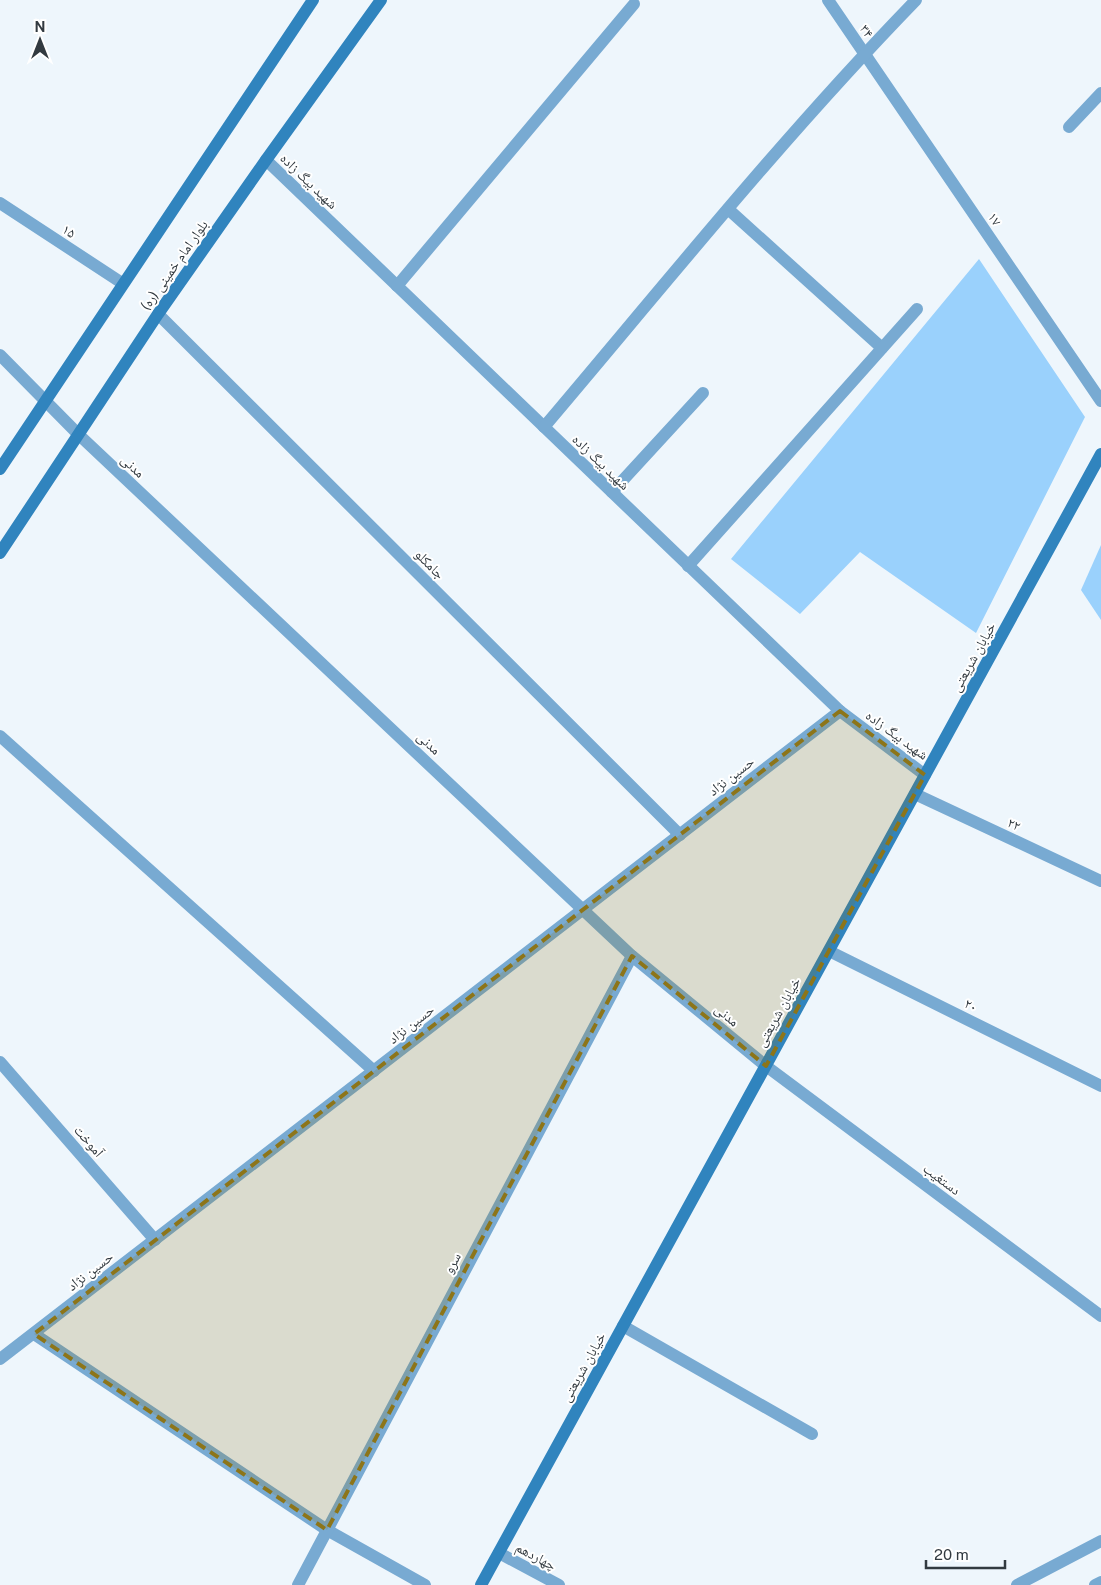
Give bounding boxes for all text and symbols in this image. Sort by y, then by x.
north arrow [15,15,65,65]
text: N [35,19,45,35]
street label: ۳۴ [857,21,877,41]
street label: شهید بیگ زاده [276,150,341,213]
street label: ۱۷ [985,209,1005,229]
street label: بلوار امام خمینی (ره) [137,217,213,314]
street label: ۱۵ [59,221,79,241]
street label: شهید بیگ زاده [568,431,633,494]
street label: مدنی [117,451,148,482]
street label: جامکلو [411,546,448,583]
street label: خیابان شریعتی [947,620,999,695]
street label: شهید بیگ زاده [862,707,931,764]
street label: مدنی [413,728,444,759]
street label: حسین نژاد [705,753,758,800]
street label: ۲۲ [1005,814,1023,834]
street label: خیابان شریعتی [752,975,804,1050]
street label: ۲۰ [962,995,980,1015]
street label: مدنی [711,1000,742,1030]
street label: حسین نژاد [385,1001,438,1048]
street label: آموخت [70,1122,107,1161]
street label: دستغیب [920,1160,964,1199]
street label: حسین نژاد [64,1248,117,1295]
street label: سرو [440,1250,465,1277]
street label: خیابان شریعتی [557,1330,609,1405]
scale bar [926,1538,1005,1570]
street label: چهاردهم [512,1539,559,1575]
text: 20 m [934,1546,969,1563]

